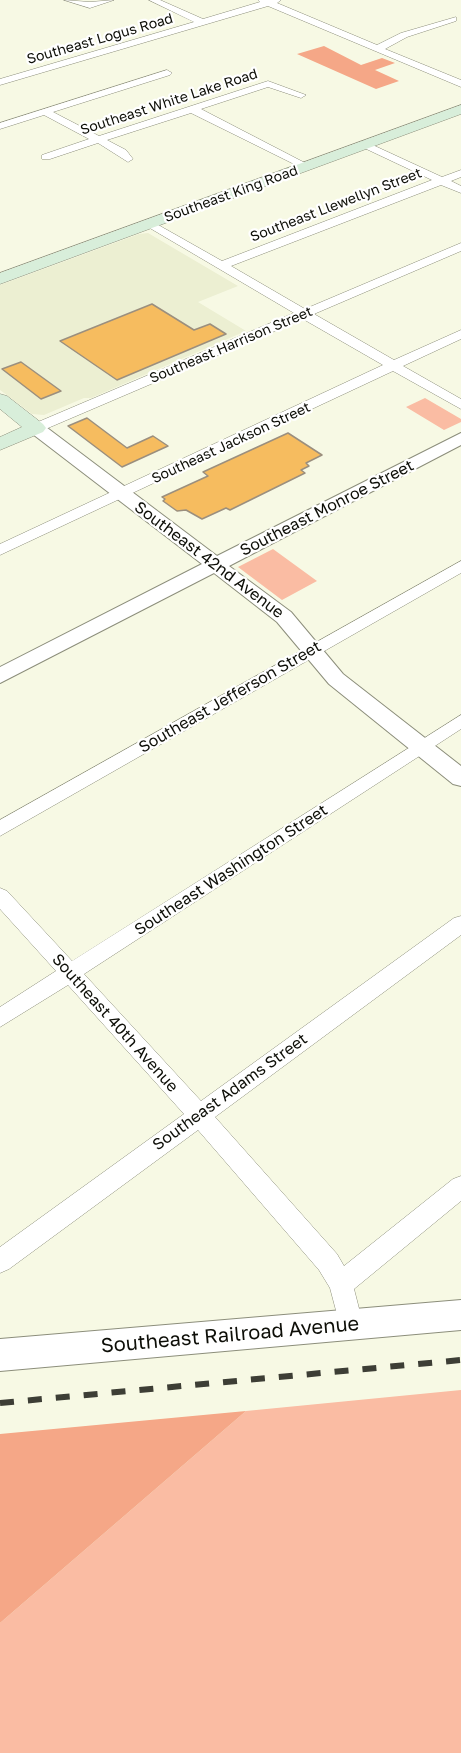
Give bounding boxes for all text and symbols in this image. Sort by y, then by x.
street label: Southeast Logus Road [25,10,175,68]
street label: Southeast White Lake Road [78,65,260,139]
street label: Southeast King Road [162,162,300,226]
street label: Southeast Llewellyn Street [248,165,424,245]
street label: Southeast Harrison Street [147,303,315,387]
street label: Southeast Jackson Street [149,399,313,487]
street label: Southeast Monroe Street [237,456,417,560]
street label: Southeast 42nd Avenue [130,498,288,622]
street label: Southeast Jefferson Street [135,637,325,757]
street label: Southeast Washington Street [131,800,331,940]
street label: Southeast 40th Avenue [48,950,182,1096]
street label: Southeast Adams Street [149,1029,311,1155]
street label: Southeast Railroad Avenue [100,1312,360,1358]

